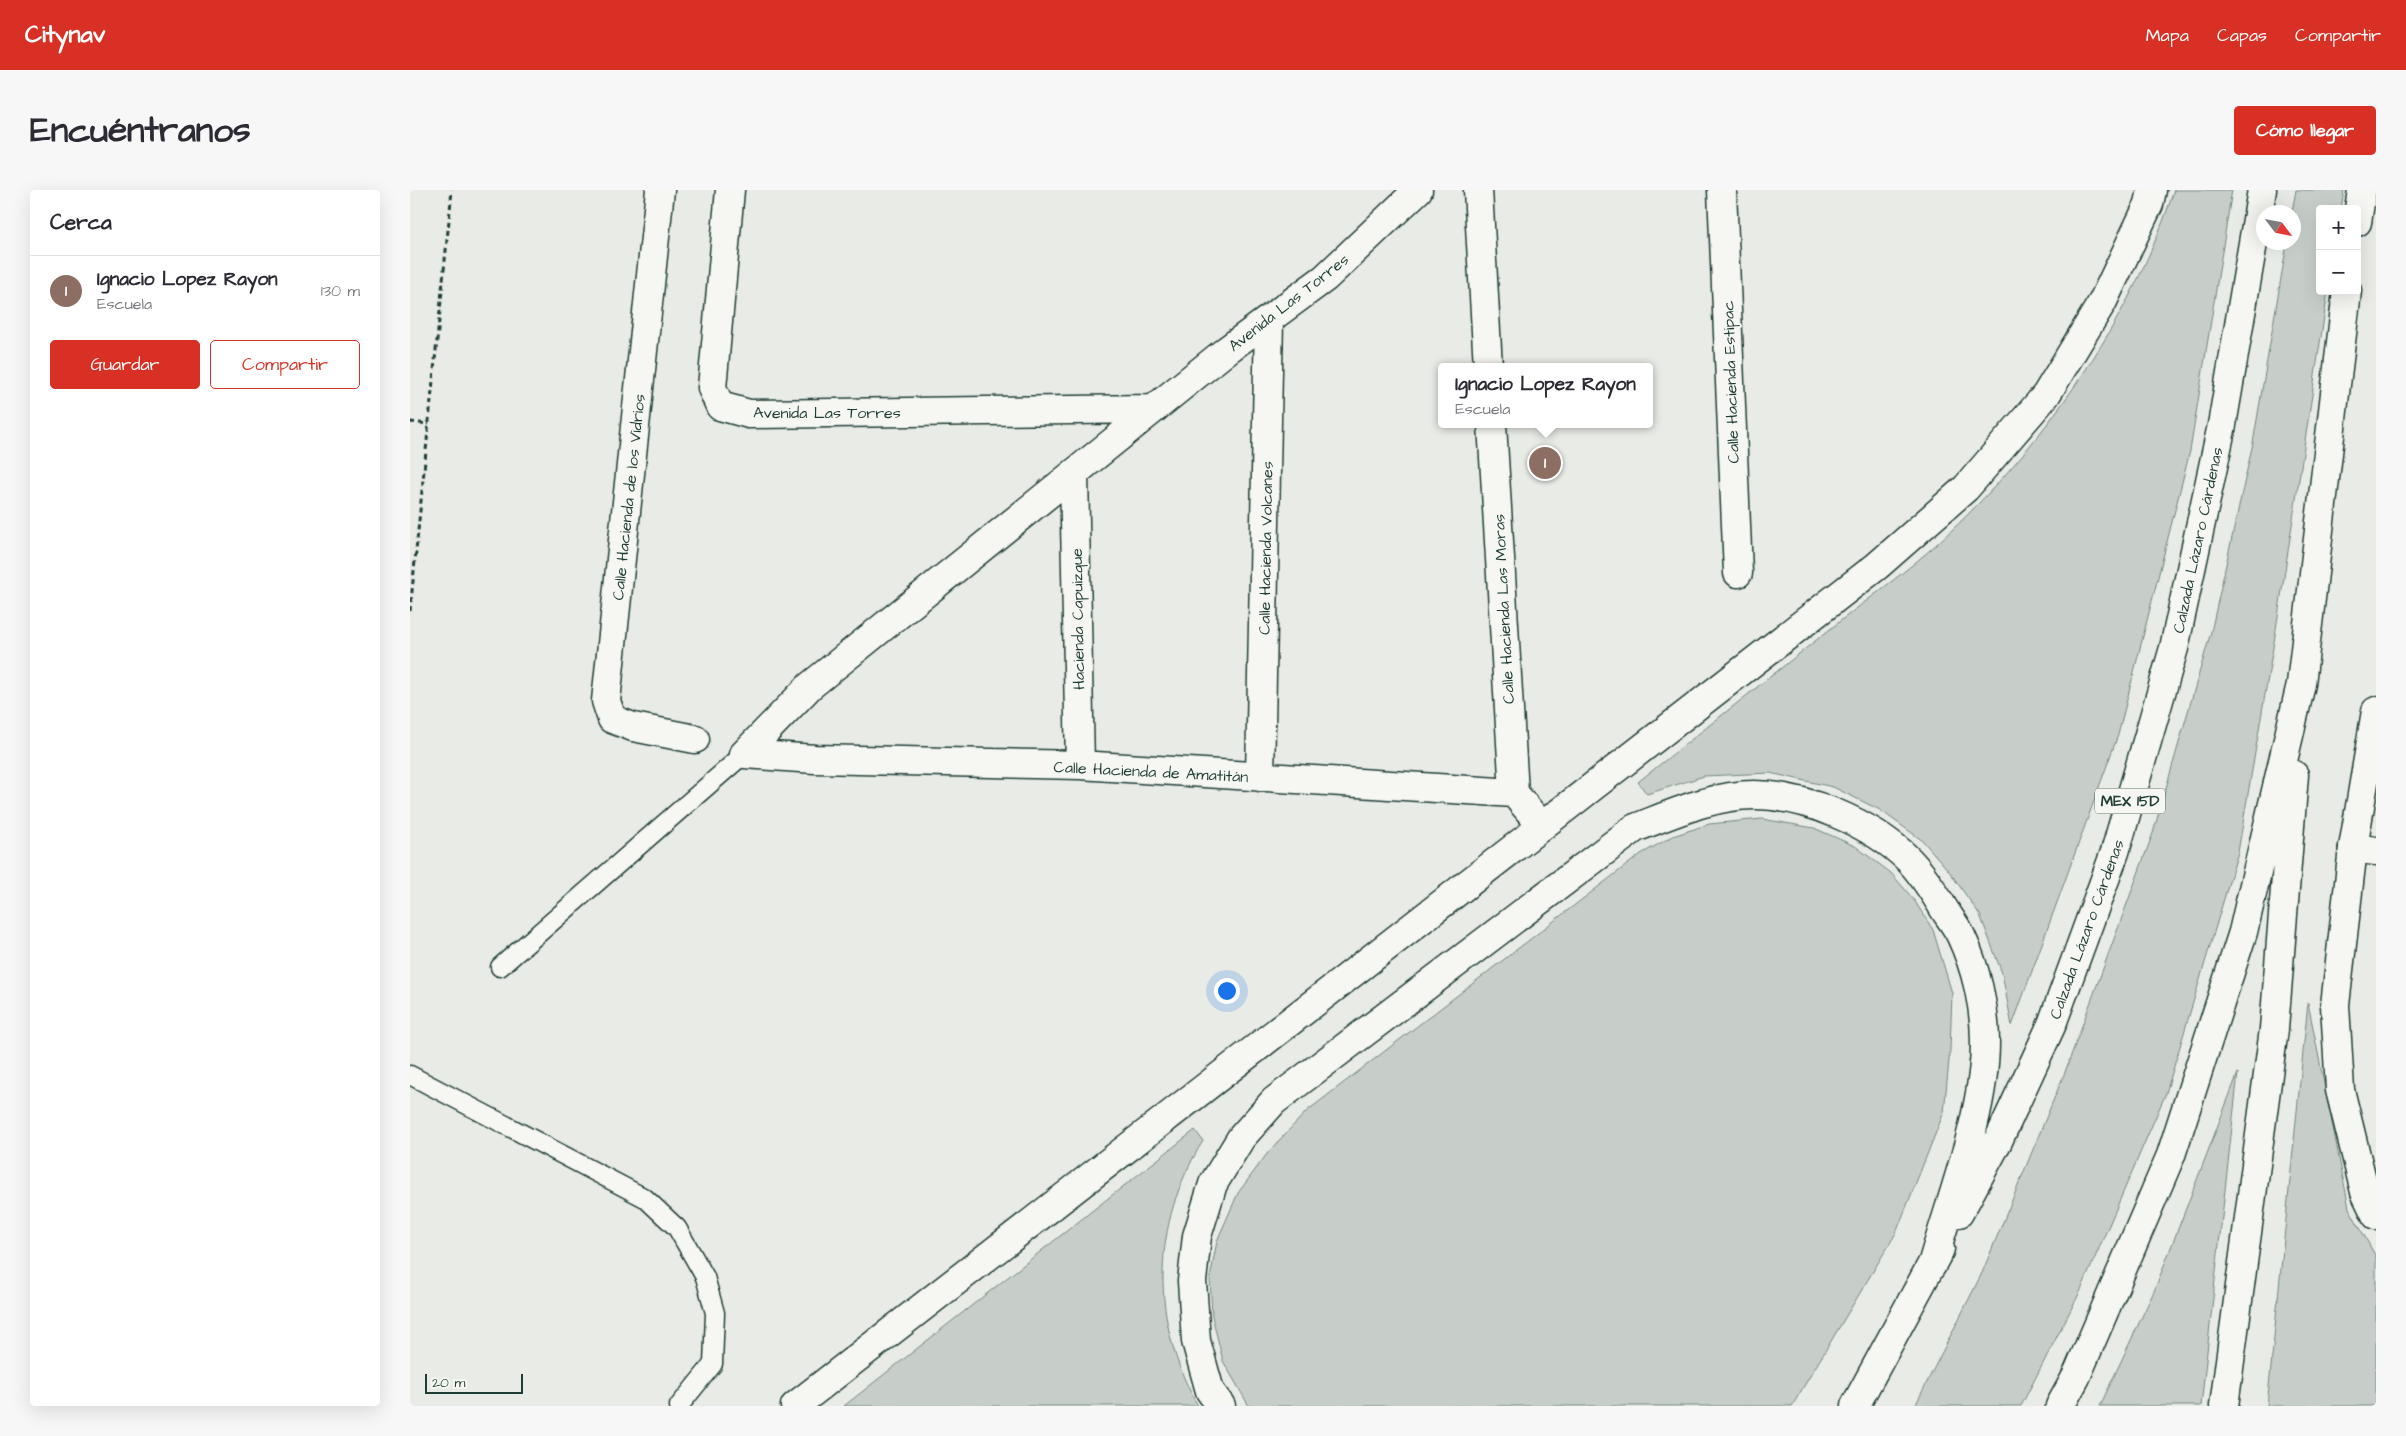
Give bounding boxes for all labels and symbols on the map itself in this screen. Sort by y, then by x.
north arrow [2256,205,2301,250]
street label: Avenida Las Torres [1224,249,1353,357]
street label: Calle Hacienda Estipac [1717,300,1745,464]
street label: Calle Hacienda de los Vidrios [607,393,651,601]
street label: Avenida Las Torres [753,402,901,424]
pin: 1 [1529,444,1561,482]
street label: Calzada Lázaro Cárdenas [2168,445,2228,635]
street label: Calle Hacienda Volcanes [1253,461,1279,635]
street label: Calle Hacienda Las Moras [1488,513,1520,705]
street label: Hacienda Capuizque [1066,548,1090,690]
street label: Calle Hacienda de Amatitán [1053,756,1249,788]
road number: MEX 15D [2095,788,2165,814]
street label: Calzada Lázaro Cárdenas [2044,836,2130,1022]
your location [1214,978,1240,1004]
scale bar [425,1371,522,1394]

